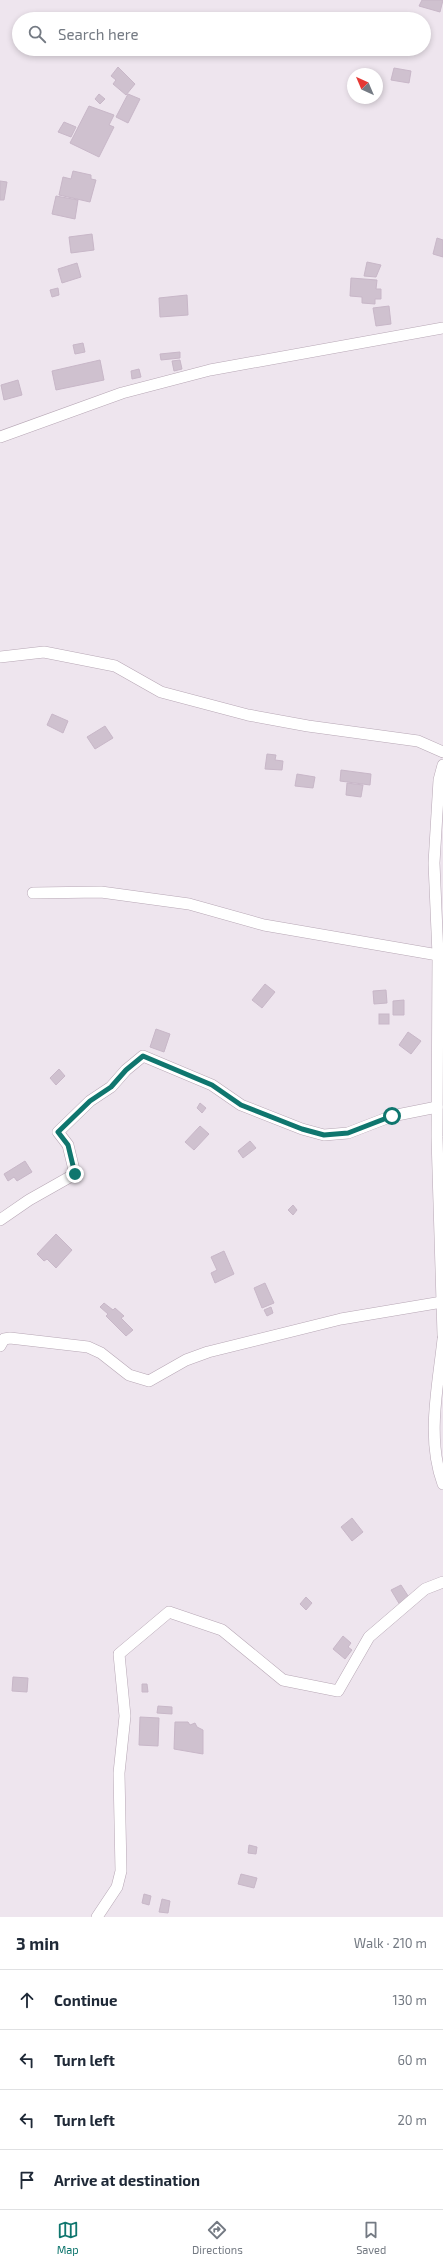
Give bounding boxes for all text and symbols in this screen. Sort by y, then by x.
search box [12,12,431,56]
icon: search [26,23,48,45]
text: Search here [58,25,139,43]
north arrow [347,68,383,104]
route start [383,1107,401,1125]
route end [66,1165,84,1183]
text: 3 min [16,1933,59,1953]
text: Walk · 210 m [354,1935,427,1951]
icon: ahead [16,1989,38,2011]
text: Continue [54,1991,117,2009]
text: 130 m [392,1992,427,2008]
icon: left [16,2049,38,2071]
text: Turn left [54,2051,115,2069]
text: 60 m [397,2052,427,2068]
icon: left [16,2109,38,2131]
text: Turn left [54,2111,115,2129]
text: 20 m [398,2112,427,2128]
icon: arrive [16,2169,38,2191]
text: Arrive at destination [54,2171,200,2189]
tab: Map [57,2219,79,2256]
tab: Directions [192,2219,243,2256]
tab: Saved [356,2219,386,2256]

